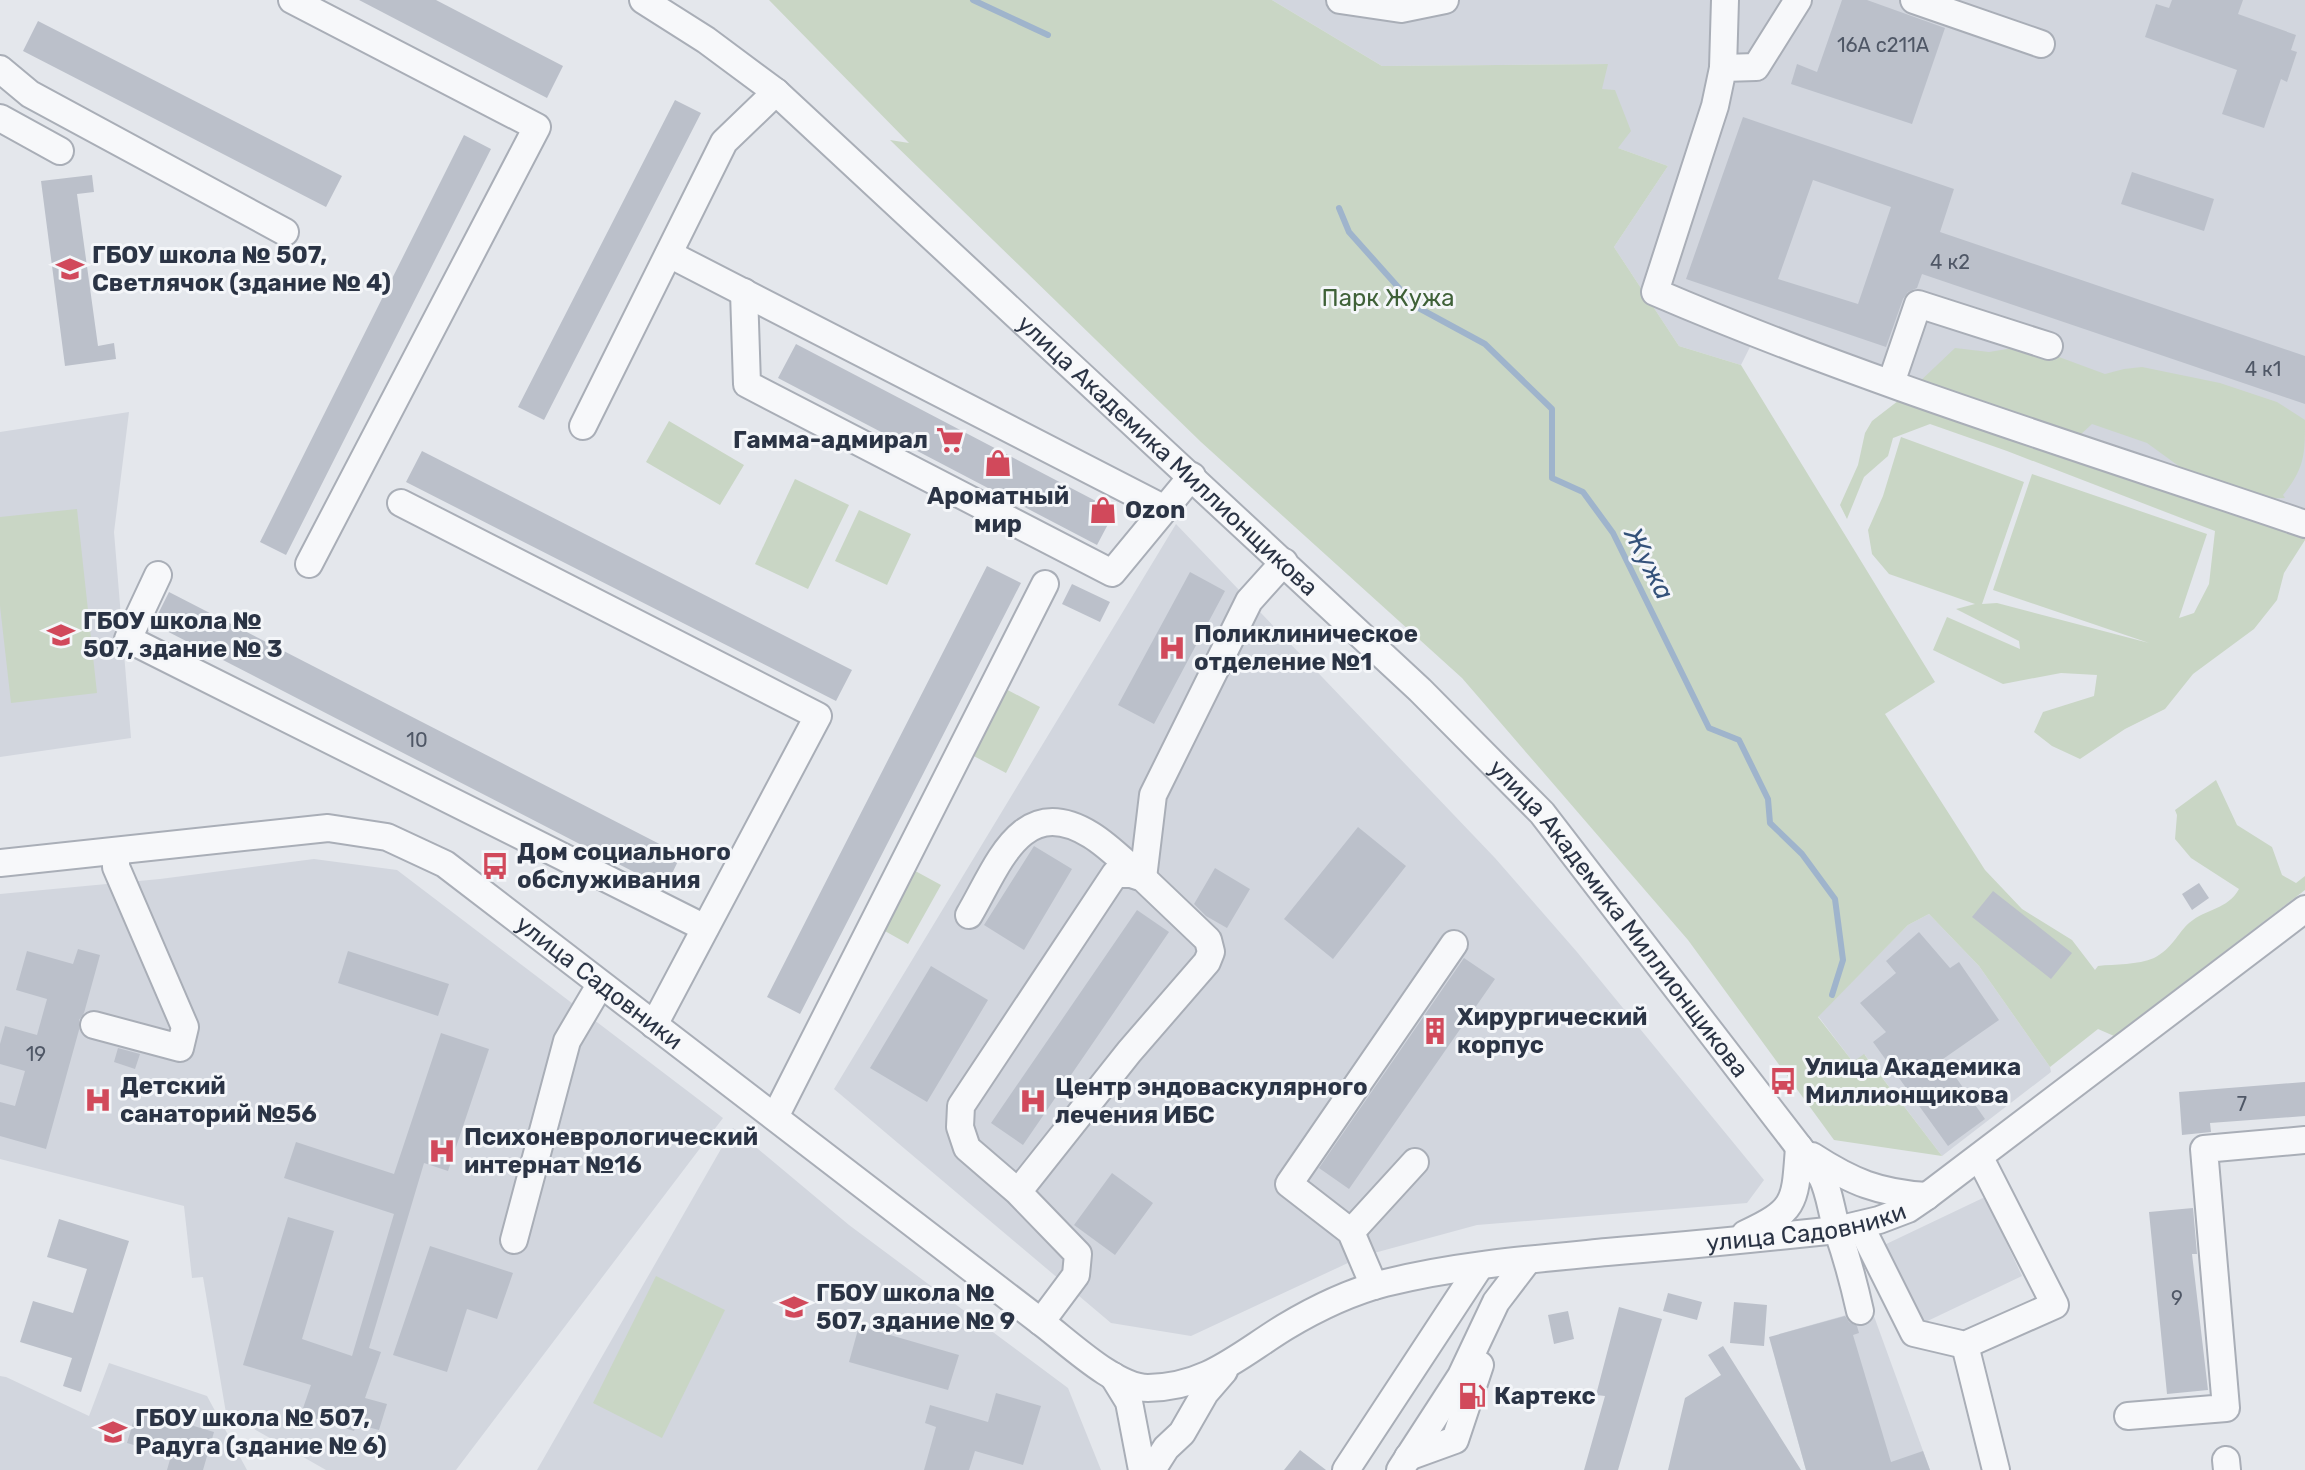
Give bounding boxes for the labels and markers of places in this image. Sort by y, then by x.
place label: ГБОУ школа № 507, Светлячок (здание № 4) [92,241,391,297]
school or university icon: ГБОУ школа № 507, Светлячок (здание № 4) [55,254,85,284]
supermarket icon: Гамма-адмирал [935,425,965,455]
place label: Гамма-адмирал [733,426,928,454]
shop icon: Ароматный мир [983,448,1013,478]
place label: Ароматный мир [927,482,1069,538]
shop icon: Ozon [1088,495,1118,525]
place label: Ozon [1125,496,1185,524]
place label: ГБОУ школа № 507, здание № 3 [83,607,283,663]
school or university icon: ГБОУ школа № 507, здание № 3 [46,620,76,650]
place label: Поликлиническое отделение №1 [1194,620,1418,676]
hospital icon: Поликлиническое отделение №1 [1157,633,1187,663]
place label: Дом социального обслуживания [517,838,731,894]
bus stop icon: Дом социального обслуживания [480,851,510,881]
place label: Хирургический корпус [1457,1003,1647,1059]
building icon: Хирургический корпус [1420,1016,1450,1046]
place label: Улица Академика Миллионщикова [1805,1053,2021,1109]
bus stop icon: Улица Академика Миллионщикова [1768,1066,1798,1096]
place label: Детский санаторий №56 [120,1072,317,1128]
place label: Центр эндоваскулярного лечения ИБС [1055,1073,1368,1129]
hospital icon: Детский санаторий №56 [83,1085,113,1115]
hospital icon: Центр эндоваскулярного лечения ИБС [1018,1086,1048,1116]
place label: Психоневрологический интернат №16 [464,1123,758,1179]
hospital icon: Психоневрологический интернат №16 [427,1136,457,1166]
place label: ГБОУ школа № 507, здание № 9 [816,1279,1015,1335]
school or university icon: ГБОУ школа № 507, здание № 9 [779,1292,809,1322]
fuel station icon: Картекс [1457,1381,1487,1411]
place label: Картекс [1494,1382,1596,1410]
place label: ГБОУ школа № 507, Радуга (здание № 6) [135,1404,387,1460]
school or university icon: ГБОУ школа № 507, Радуга (здание № 6) [98,1417,128,1447]

